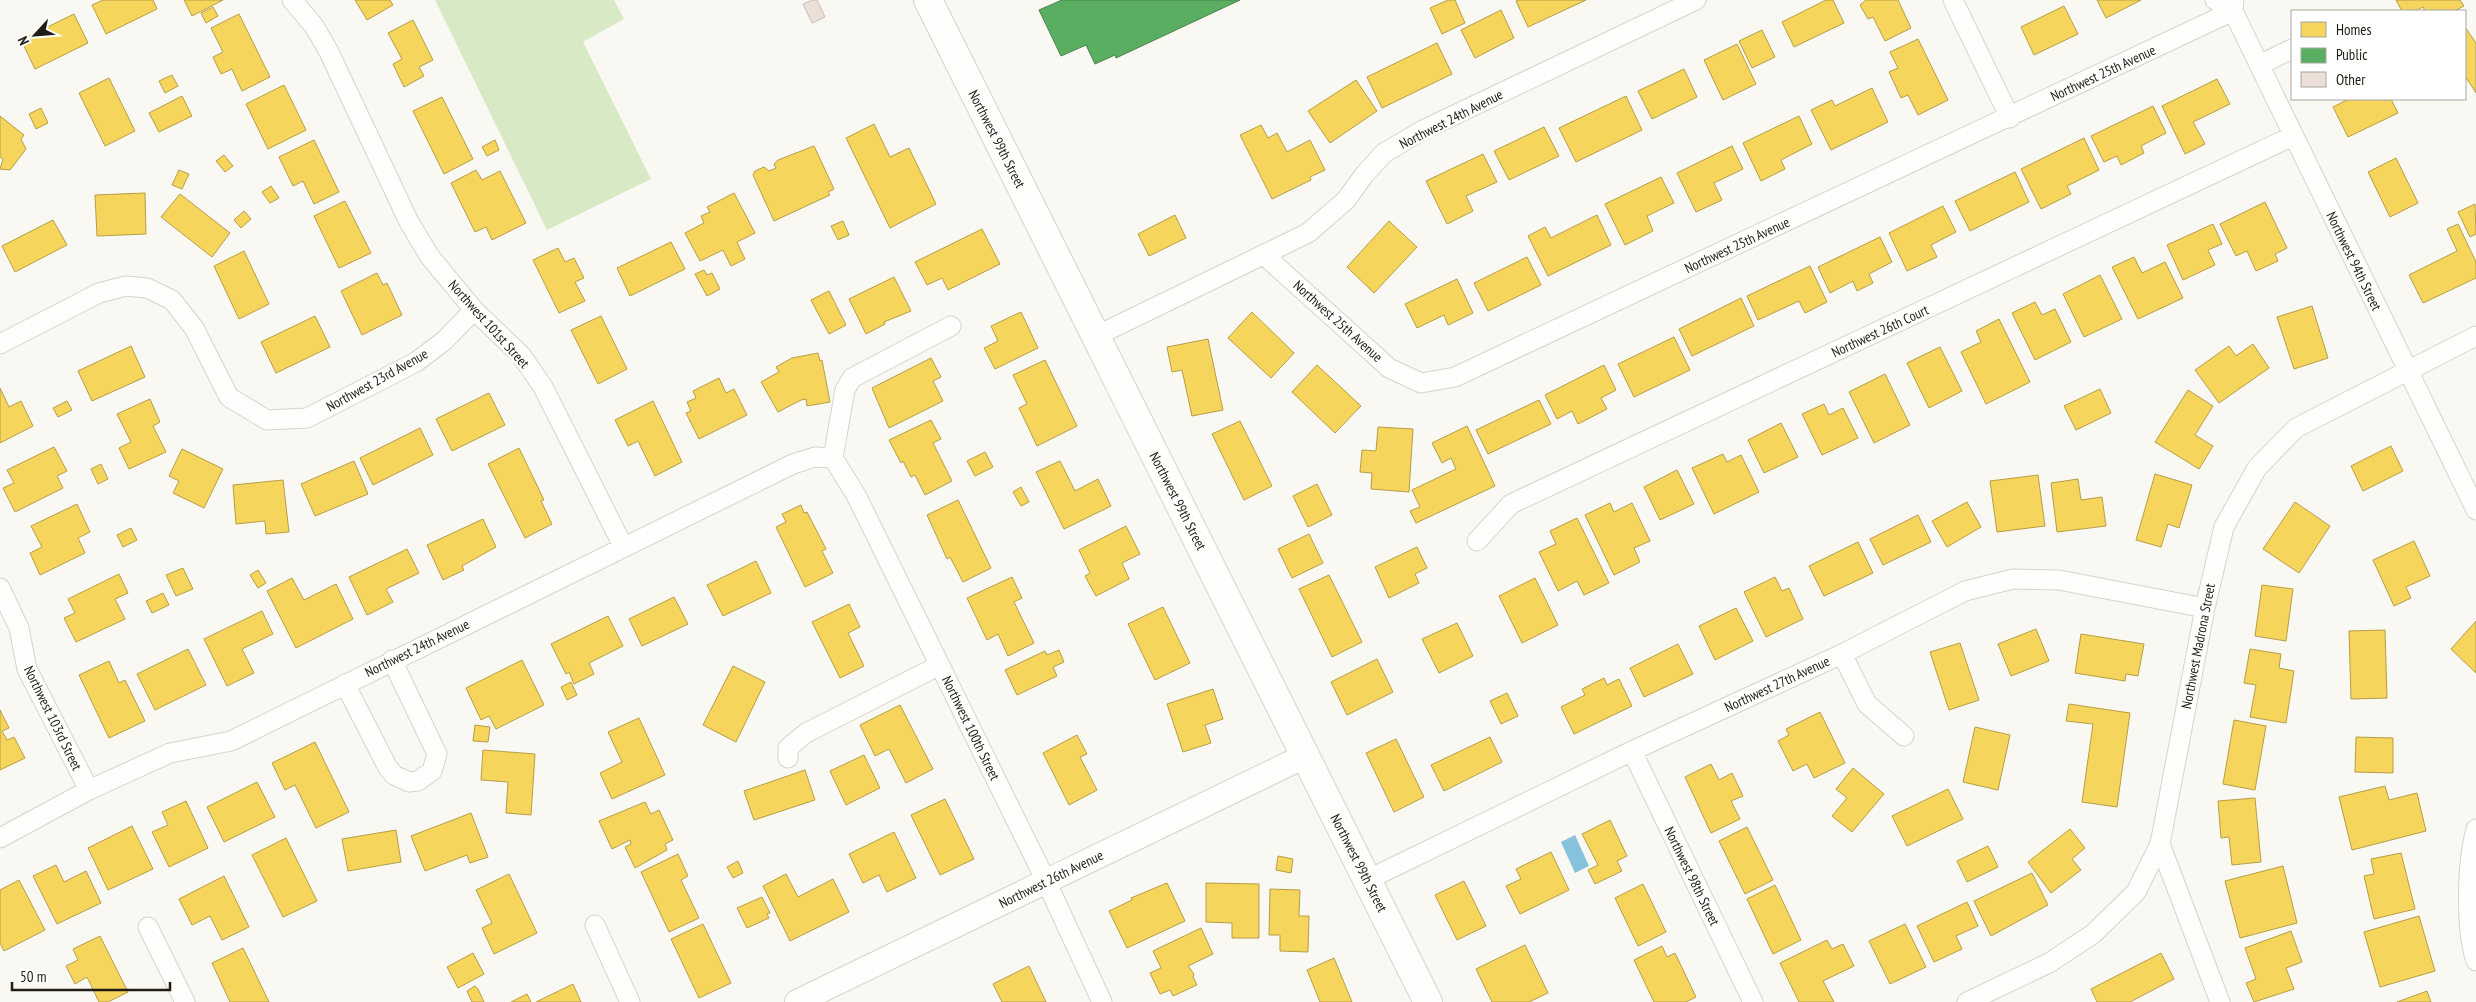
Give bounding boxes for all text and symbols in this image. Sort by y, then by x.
north arrow [10,10,60,60]
legend [2291,10,2466,100]
text: Homes [2336,20,2372,39]
text: N [14,33,33,48]
street label: Northwest 25th Avenue [2048,41,2159,105]
text: Public [2336,45,2368,64]
text: Other [2336,70,2366,89]
street label: Northwest 24th Avenue [1396,85,1506,153]
street label: Northwest 99th Street [965,87,1030,191]
street label: Northwest 94th Street [2322,209,2386,314]
street label: Northwest 25th Avenue [1682,213,1793,277]
street label: Northwest 101st Street [445,276,533,372]
street label: Northwest 25th Avenue [1290,276,1386,366]
street label: Northwest 26th Court [1829,301,1932,361]
street label: Northwest 23rd Avenue [323,344,431,415]
street label: Northwest 99th Street [1146,449,1211,553]
street label: Northwest Madrona Street [2177,582,2219,710]
street label: Northwest 24th Avenue [362,615,472,681]
street label: Northwest 27th Avenue [1722,652,1833,716]
street label: Northwest 103rd Street [20,663,86,773]
street label: Northwest 100th Street [938,673,1004,783]
street label: Northwest 99th Street [1327,811,1392,915]
street label: Northwest 98th Street [1660,824,1724,929]
street label: Northwest 26th Avenue [996,846,1106,912]
scale bar [12,960,170,992]
text: 50 m [20,967,46,986]

